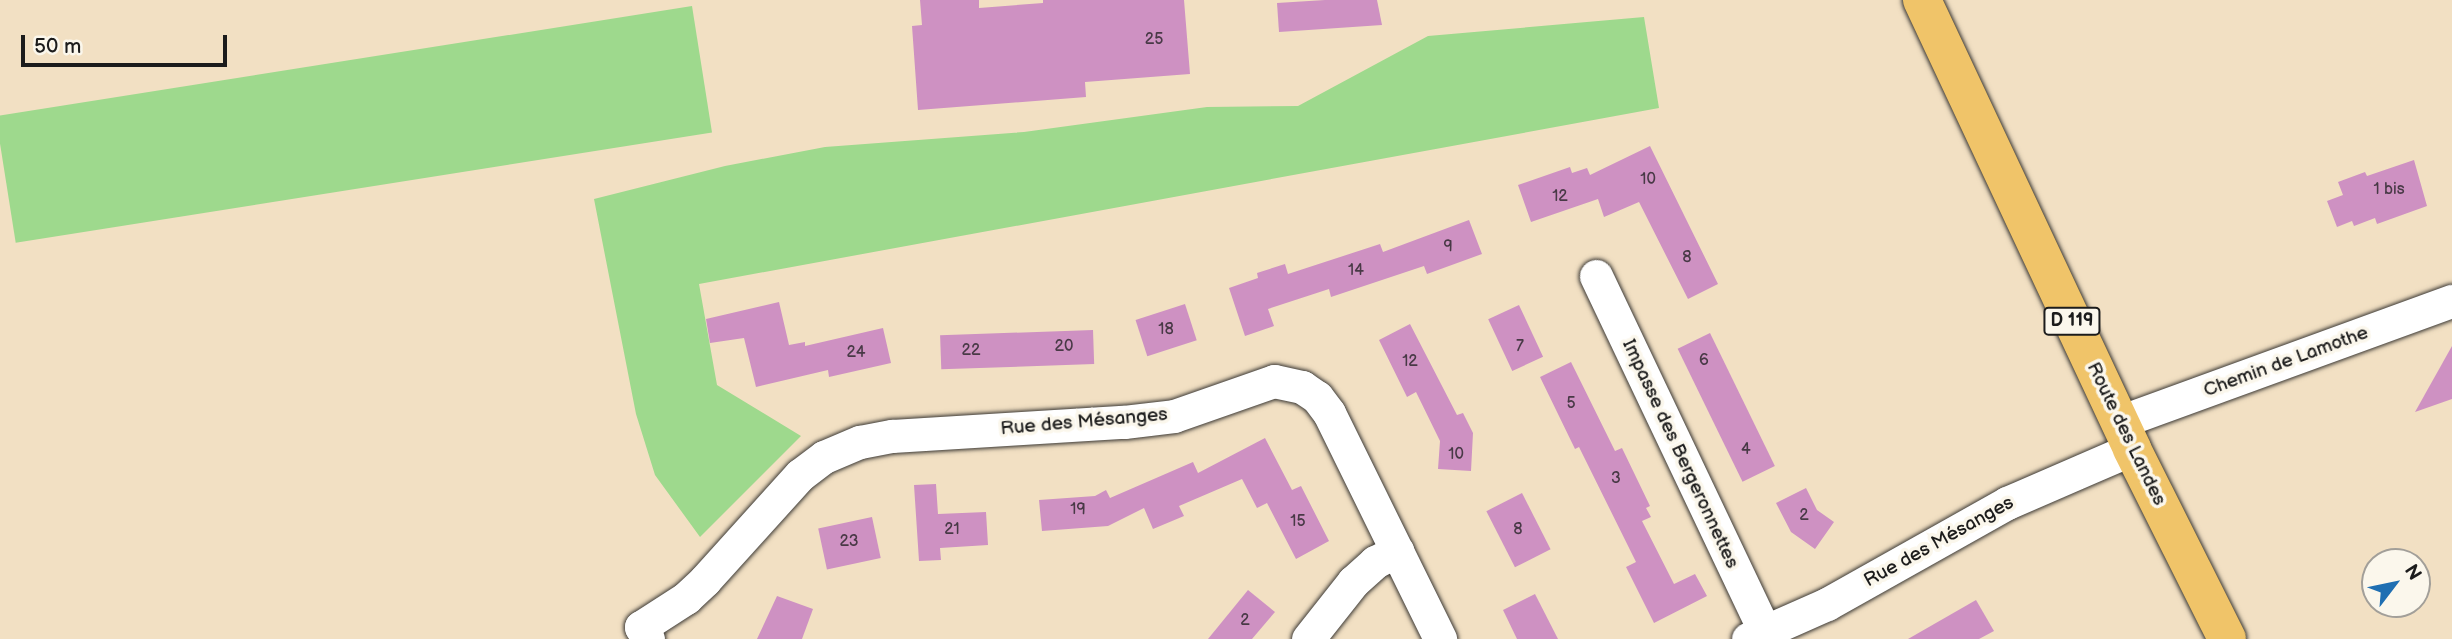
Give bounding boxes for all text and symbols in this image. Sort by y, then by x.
scale bar [24,21,231,65]
house number: 25 [1145,30,1163,50]
text: 50 m [34,34,81,59]
house number: 10 [1640,170,1656,190]
house number: 1 bis [2373,180,2405,200]
house number: 12 [1552,187,1568,207]
house number: 9 [1443,237,1453,257]
house number: 8 [1682,248,1692,268]
house number: 14 [1348,261,1364,281]
road number: D 119 [2042,306,2102,335]
house number: 18 [1158,320,1174,340]
street label: Chemin de Lamothe [2201,322,2371,402]
street label: Impasse des Bergeronnettes [1617,336,1743,572]
house number: 20 [1055,337,1073,357]
house number: 7 [1516,337,1524,357]
house number: 22 [962,341,980,361]
house number: 24 [847,343,865,363]
house number: 6 [1699,351,1709,371]
house number: 12 [1402,352,1418,372]
street label: Route des Landes [2081,359,2171,509]
house number: 5 [1566,394,1576,414]
street label: Rue des Mésanges [1000,403,1168,441]
house number: 4 [1741,440,1751,460]
house number: 10 [1448,445,1464,465]
house number: 3 [1611,469,1621,489]
street label: Rue des Mésanges [1860,491,2018,593]
house number: 19 [1070,500,1086,520]
house number: 2 [1799,506,1809,526]
house number: 15 [1290,512,1306,532]
house number: 21 [944,520,960,540]
house number: 8 [1513,520,1523,540]
house number: 23 [840,532,858,552]
north arrow [2361,548,2431,618]
text: N [2399,561,2426,585]
house number: 2 [1240,611,1250,631]

